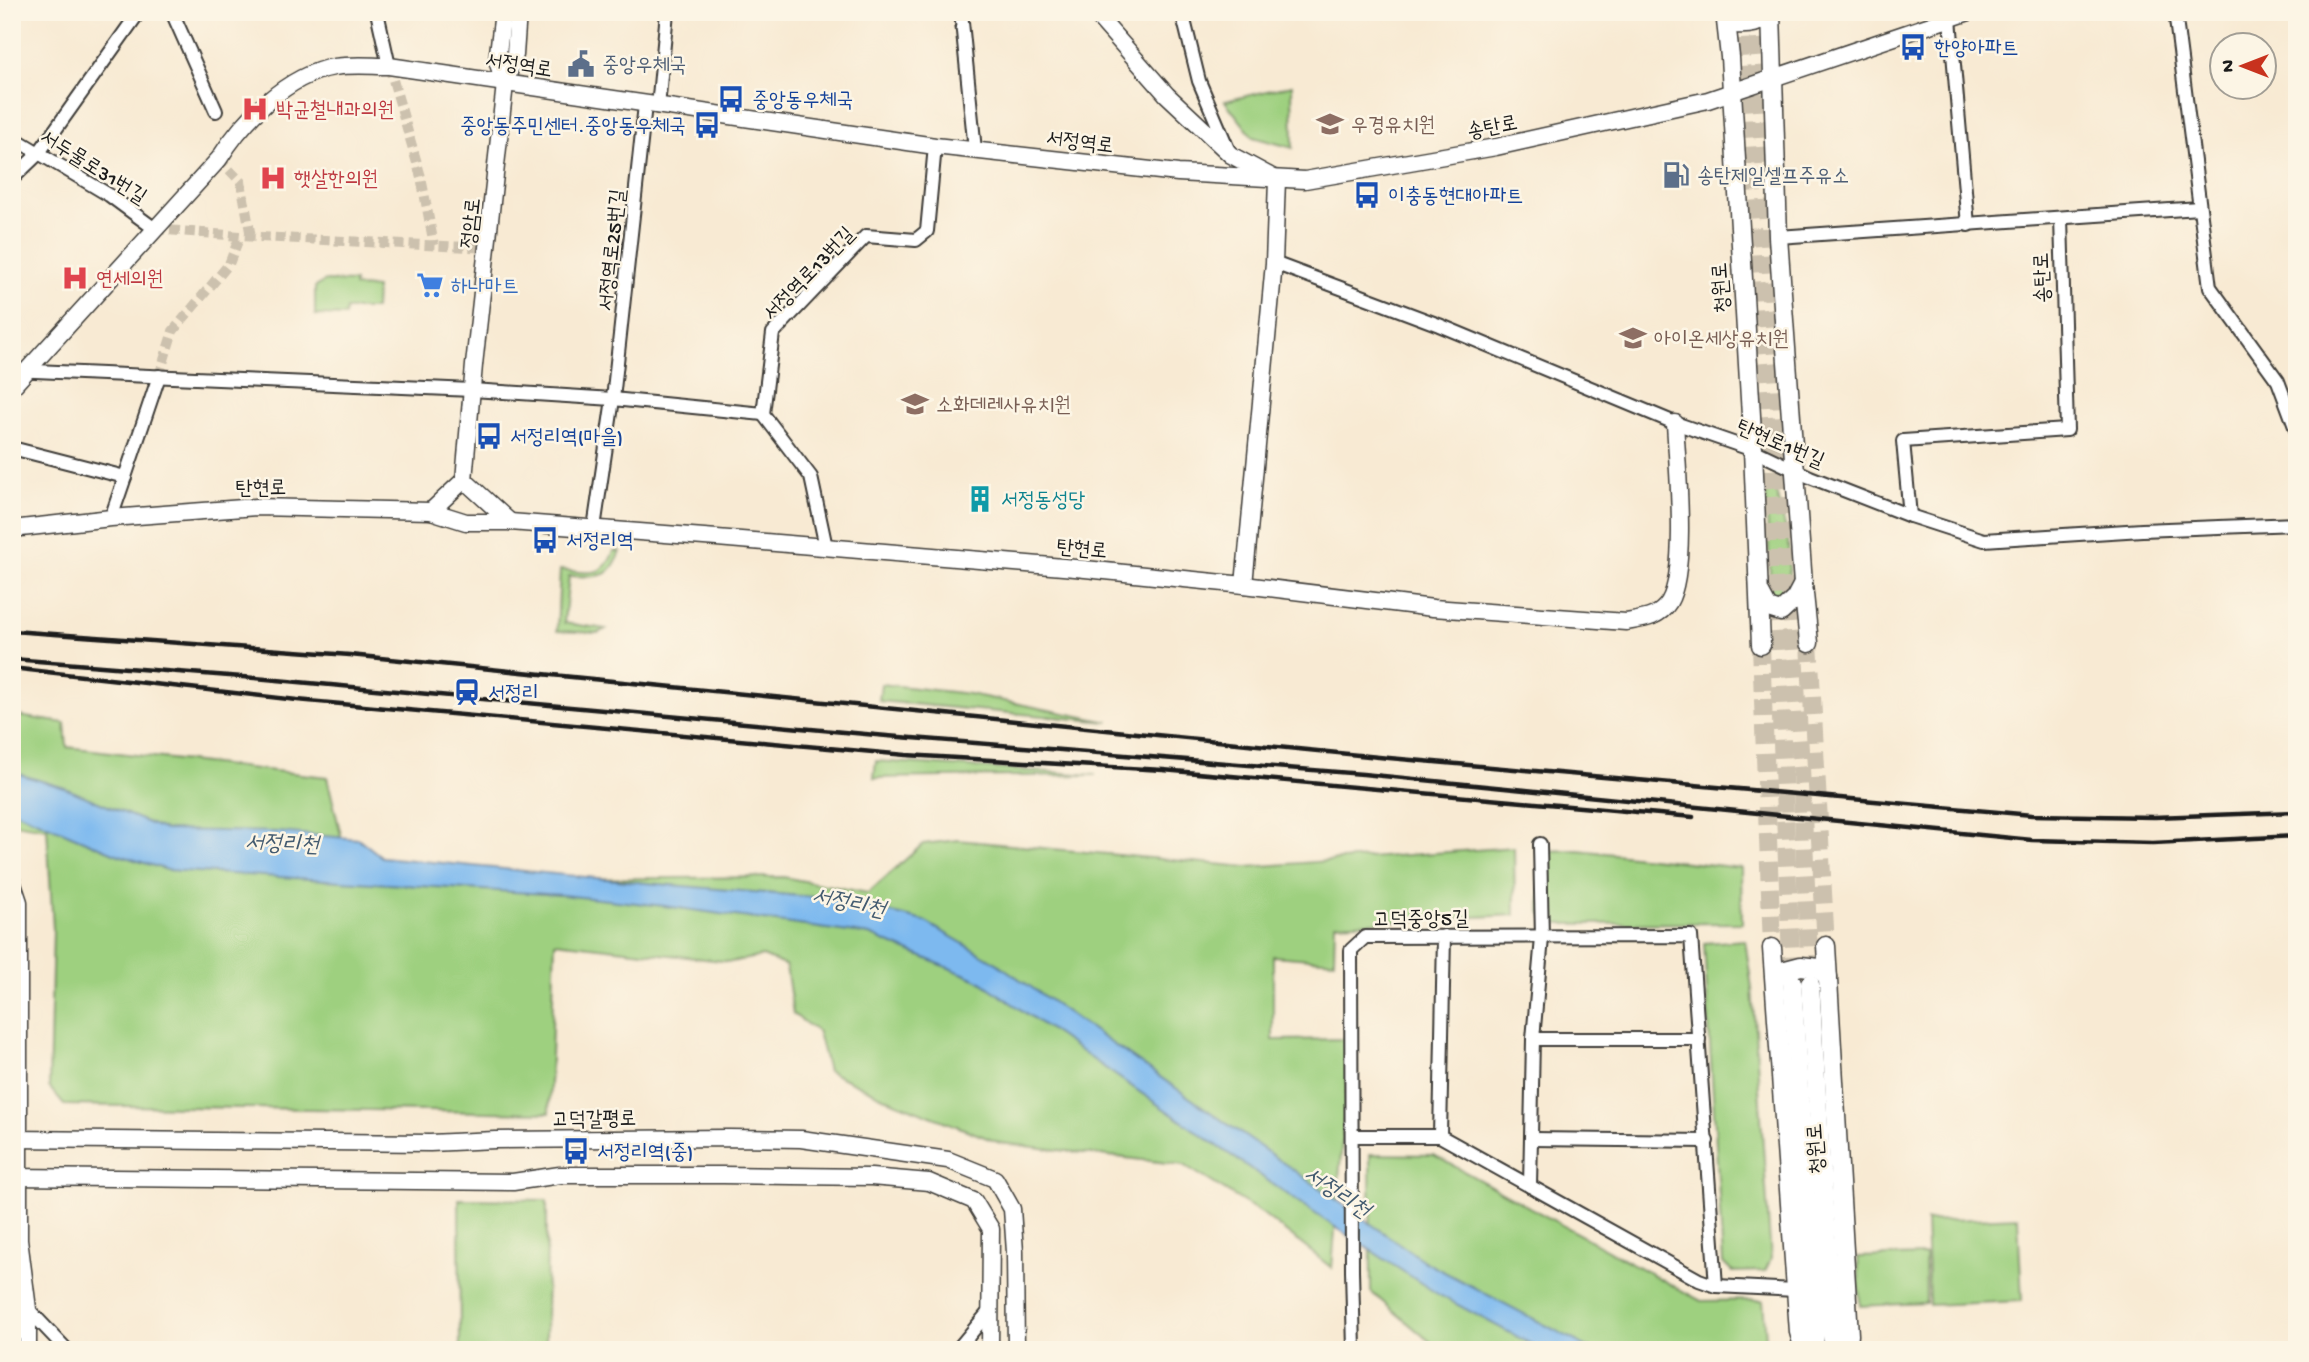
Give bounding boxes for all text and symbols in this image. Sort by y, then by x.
bus stop icon: 한양아파트 [1898,32,1928,62]
north arrow [2208,32,2278,102]
place label: 한양아파트 [1934,38,2019,63]
public building icon: 중앙우체국 [566,49,596,79]
street label: 서정역로 [483,50,554,85]
place label: 중앙우체국 [602,55,687,80]
text: N [2218,60,2241,72]
bus stop icon: 중앙동우체국 [716,84,746,114]
place label: 중앙동우체국 [752,90,853,115]
hospital icon: 박균철내과의원 [240,94,270,124]
place label: 박균철내과의원 [276,99,394,125]
school or university icon: 우경유치원 [1315,109,1345,139]
bus stop icon: 중앙동주민센터.중앙동우체국 [692,110,722,140]
street label: 송탄로 [1465,111,1520,147]
place label: 우경유치원 [1351,115,1436,140]
place label: 중앙동주민센터.중앙동우체국 [460,116,686,141]
street label: 서두물로31번길 [34,126,150,212]
street label: 서정역로 [1045,128,1115,161]
fuel station icon: 송탄제일셀프주유소 [1661,160,1691,190]
hospital icon: 햇살한의원 [258,163,288,193]
place label: 송탄제일셀프주유소 [1697,165,1849,191]
place label: 햇살한의원 [294,169,379,194]
bus stop icon: 이충동현대아파트 [1352,180,1382,210]
place label: 이충동현대아파트 [1388,186,1523,211]
street label: 서정역로25번길 [596,188,633,313]
street label: 정암로 [458,197,489,250]
street label: 서정역로13번길 [760,223,862,328]
street label: 송탄로 [2030,252,2058,304]
street label: 청원로 [1709,262,1738,314]
hospital icon: 연세의원 [60,263,90,293]
place label: 연세의원 [96,269,164,294]
supermarket icon: 하나마트 [415,270,445,300]
place label: 하나마트 [451,276,519,301]
school or university icon: 아이온세상유치원 [1618,323,1648,353]
place label: 아이온세상유치원 [1654,329,1789,354]
school or university icon: 소화데레사유치원 [900,389,930,419]
place label: 소화데레사유치원 [936,395,1071,420]
street label: 탄현로1번길 [1732,417,1827,476]
bus stop icon: 서정리역(마을) [474,421,504,451]
place label: 서정리역(마을) [510,427,623,452]
street label: 탄현로 [235,478,287,503]
building icon: 서정동성당 [965,484,995,514]
place label: 서정동성당 [1001,490,1086,515]
bus stop icon: 서정리역 [530,525,560,555]
place label: 서정리역 [566,531,634,556]
street label: 탄현로 [1055,537,1108,566]
station icon: 서정리 [452,677,482,707]
place label: 서정리 [488,683,539,708]
water label: 서정리천 [244,831,322,860]
water label: 서정리천 [809,884,890,926]
street label: 고덕중앙5길 [1373,908,1469,935]
street label: 고덕갈평로 [552,1108,637,1135]
street label: 청원로 [1804,1123,1833,1175]
bus stop icon: 서정리역(중) [561,1136,591,1166]
place label: 서정리역(중) [597,1142,693,1167]
water label: 서정리천 [1298,1162,1376,1227]

